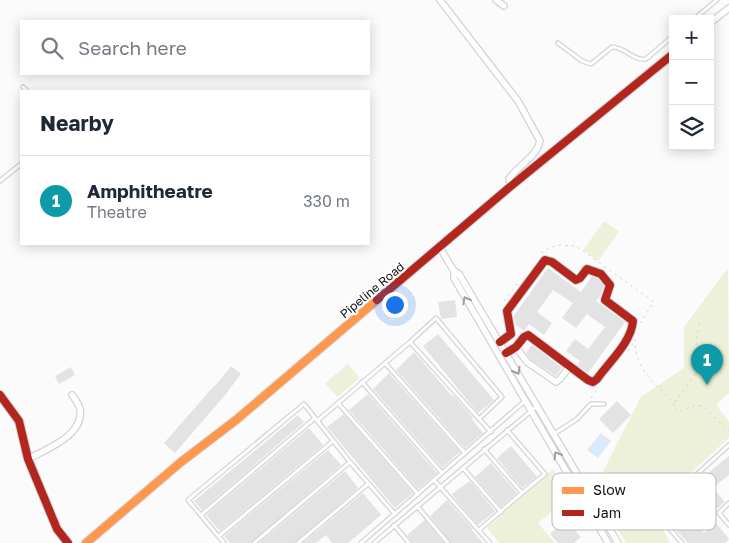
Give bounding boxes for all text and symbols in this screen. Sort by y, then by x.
map controls [669,15,714,150]
button: + [669,15,714,60]
search box [20,20,370,75]
icon: search [38,34,66,62]
text: Search here [78,36,187,59]
button: − [669,60,714,105]
button: layers [669,105,714,150]
text: Nearby [40,110,114,136]
text: Amphitheatre [87,179,213,202]
text: 1 [52,191,60,211]
text: 330 m [303,191,350,211]
text: Theatre [87,202,147,222]
street label: Pipeline Road [337,259,407,321]
your location [382,292,408,318]
one-way arrow [462,296,472,305]
pin: 1 [691,344,723,385]
one-way arrow [510,366,520,375]
one-way arrow [554,452,564,461]
legend [552,473,716,530]
text: Slow [593,481,626,498]
text: Jam [593,504,621,521]

